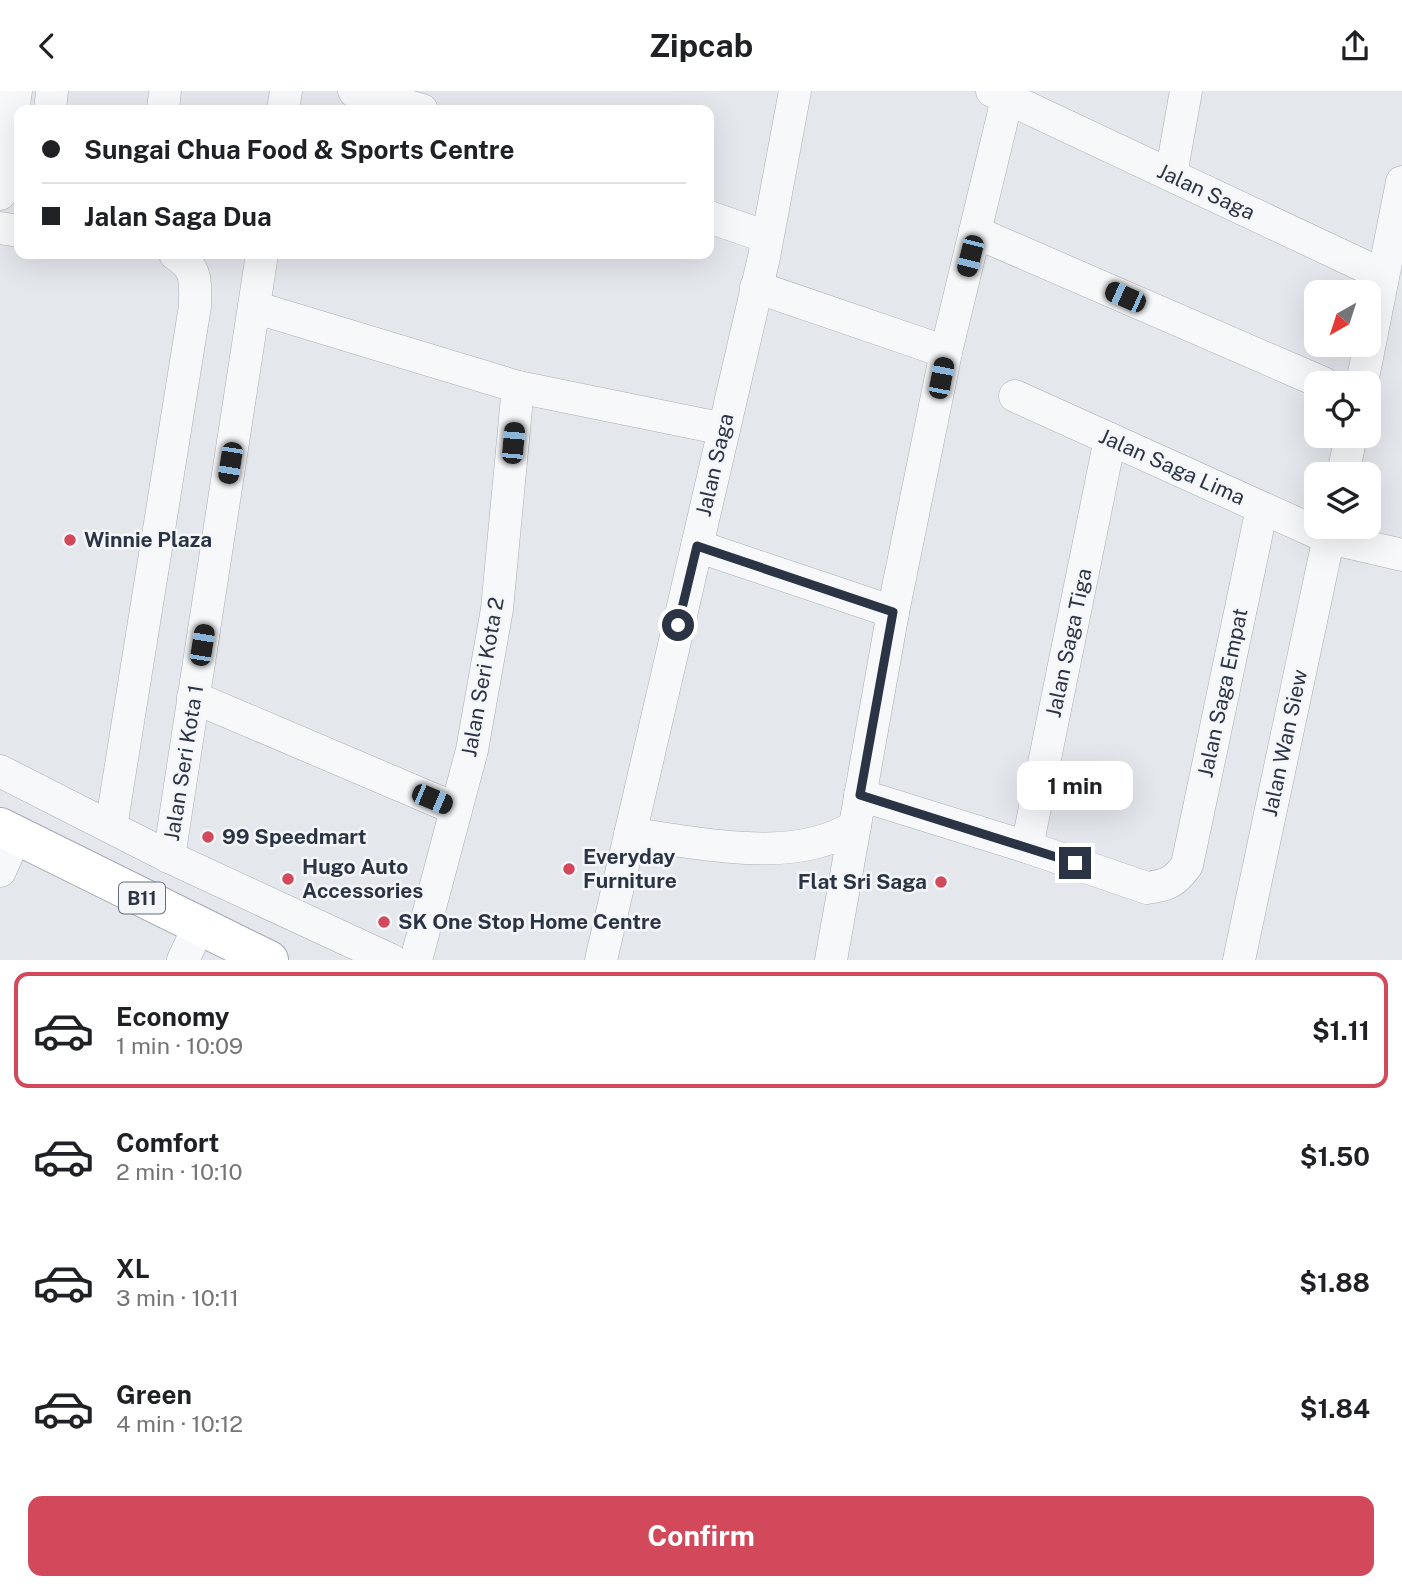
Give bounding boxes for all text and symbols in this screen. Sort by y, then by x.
icon: back [28,27,66,65]
text: Zipcab [649,27,753,64]
icon: share [1336,27,1374,65]
text: Sungai Chua Food & Sports Centre [84,134,514,165]
street label: Jalan Saga [1153,158,1259,225]
text: Jalan Saga Dua [84,201,272,232]
car [955,233,986,279]
car [1102,279,1149,315]
north arrow [1304,280,1381,357]
map controls [1304,280,1381,539]
car [927,355,956,401]
button: locate [1304,371,1381,448]
street label: Jalan Saga [691,411,738,519]
car [501,421,526,465]
street label: Jalan Saga Lima [1095,423,1249,510]
car [217,441,244,485]
button: layers [1304,462,1381,539]
place label: Winnie Plaza [84,527,212,552]
marker: Winnie Plaza [62,532,78,548]
street label: Jalan Saga Tiga [1040,566,1097,720]
street label: Jalan Seri Kota 2 [456,595,509,759]
street label: Jalan Saga Empat [1192,606,1253,780]
route start [662,609,694,641]
car [189,623,216,667]
street label: Jalan Wan Siew [1257,667,1312,819]
street label: Jalan Seri Kota 1 [159,683,208,843]
callout: 1 min [1017,761,1133,811]
text: 1 min [1047,772,1103,799]
car [409,781,456,817]
place label: 99 Speedmart [222,824,367,849]
marker: 99 Speedmart [200,829,216,845]
place label: Everyday Furniture [583,844,677,893]
route end [1059,847,1091,879]
place label: Hugo Auto Accessories [302,854,423,903]
marker: Everyday Furniture [561,861,577,877]
place label: Flat Sri Saga [798,869,927,894]
marker: Hugo Auto Accessories [280,871,296,887]
marker: Flat Sri Saga [933,874,949,890]
road number: B11 [119,883,165,913]
place label: SK One Stop Home Centre [398,909,662,934]
marker: SK One Stop Home Centre [376,914,392,930]
icon: car [32,999,95,1062]
text: Economy [116,1001,229,1032]
text: $1.11 [1312,1015,1370,1046]
text: 1 min · 10:09 [116,1032,243,1059]
icon: car [32,1125,95,1188]
text: Comfort [116,1127,219,1158]
text: $1.50 [1300,1141,1370,1172]
text: 2 min · 10:10 [116,1158,243,1185]
icon: car [32,1251,95,1314]
text: XL [116,1253,150,1284]
text: $1.88 [1299,1267,1370,1298]
text: 3 min · 10:11 [116,1284,239,1311]
icon: car [32,1377,95,1440]
text: Green [116,1379,192,1410]
text: $1.84 [1300,1393,1370,1424]
text: 4 min · 10:12 [116,1410,243,1437]
button: Confirm [28,1496,1374,1576]

